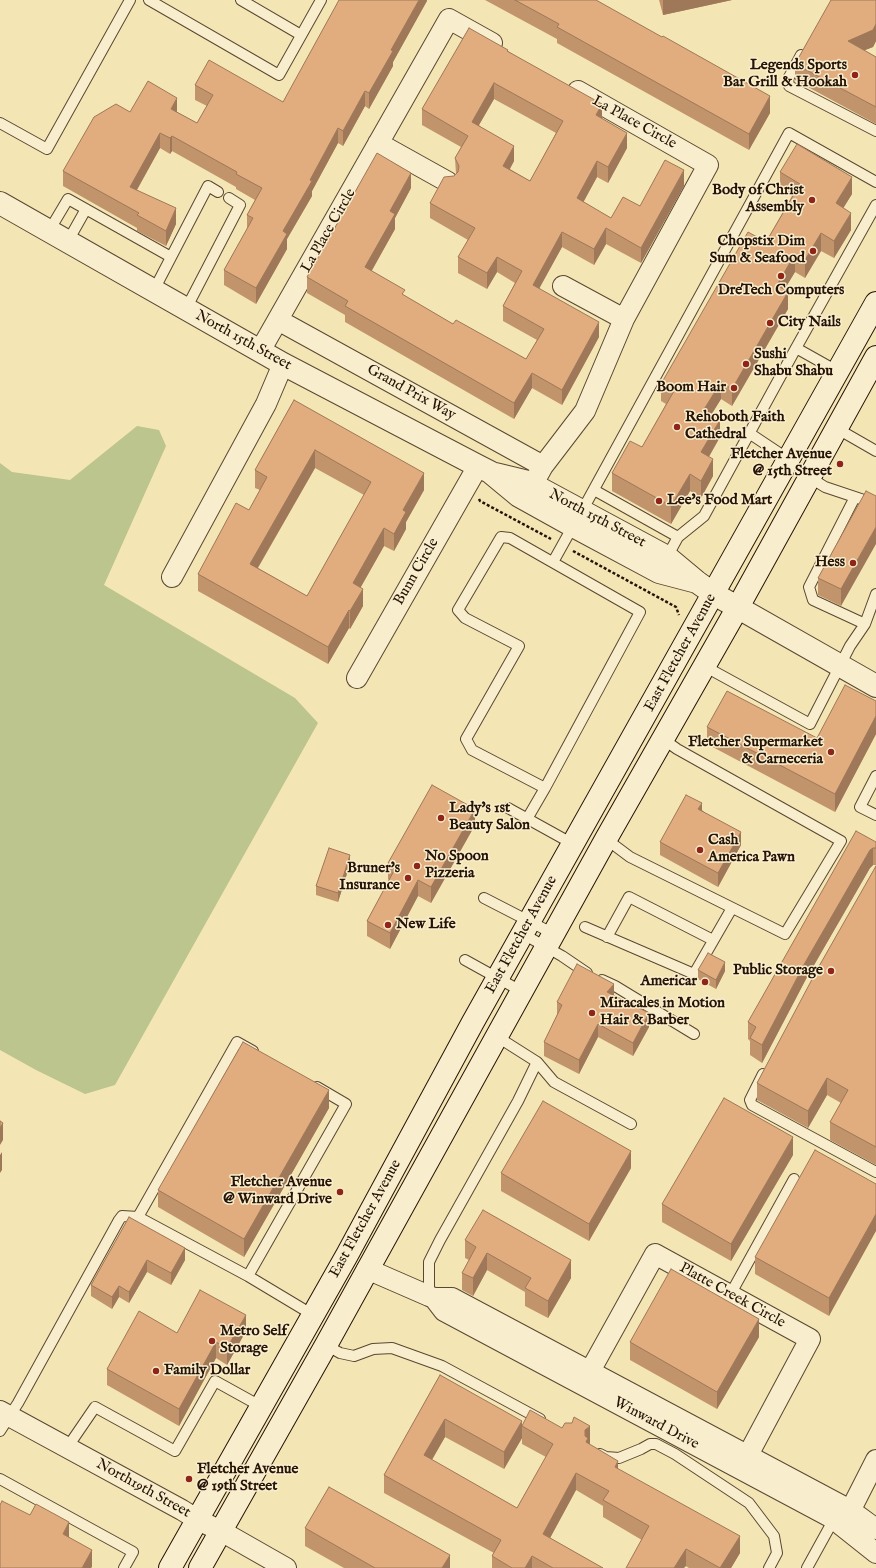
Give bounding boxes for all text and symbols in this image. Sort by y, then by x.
place label: Legends Sports Bar Grill & Hookah [723,57,847,92]
marker: Legends Sports Bar Grill & Hookah [850,70,860,80]
street label: La Place Circle [589,92,679,154]
place label: Body of Christ Assembly [712,182,804,217]
street label: La Place Circle [298,186,360,276]
marker: Body of Christ Assembly [807,195,817,205]
place label: Chopstix Dim Sum & Seafood [710,233,805,268]
marker: Chopstix Dim Sum & Seafood [808,246,818,256]
marker: DreTech Computers [776,271,786,281]
place label: DreTech Computers [718,282,844,300]
street label: North 15th Street [192,307,294,375]
place label: City Nails [778,314,841,332]
marker: City Nails [765,318,775,328]
place label: Sushi Shabu Shabu [754,346,833,381]
marker: Sushi Shabu Shabu [741,359,751,369]
street label: Grand Prix Way [363,361,459,425]
place label: Boom Hair [656,379,726,397]
marker: Boom Hair [729,383,739,393]
place label: Rehoboth Faith Cathedral [685,409,785,444]
marker: Rehoboth Faith Cathedral [672,422,682,432]
place label: Fletcher Avenue @ 15th Street [731,446,832,481]
marker: Fletcher Avenue @ 15th Street [835,459,845,469]
street label: North 15th Street [545,486,649,552]
place label: Lee's Food Mart [667,492,772,510]
marker: Lee's Food Mart [654,496,664,506]
street label: Bunn Circle [391,535,443,609]
place label: Hess [815,554,845,572]
marker: Hess [848,558,858,568]
street label: East Fletcher Avenue [641,591,721,715]
place label: Fletcher Supermarket & Carneceria [688,734,823,769]
marker: Fletcher Supermarket & Carneceria [826,747,836,757]
place label: Lady's 1st Beauty Salon [449,800,530,835]
marker: Lady's 1st Beauty Salon [436,813,446,823]
place label: Cash America Pawn [708,832,795,867]
marker: Cash America Pawn [695,845,705,855]
place label: No Spoon Pizzeria [425,848,489,883]
place label: Bruner's Insurance [339,860,400,895]
marker: No Spoon Pizzeria [412,861,422,871]
marker: Bruner's Insurance [403,873,413,883]
street label: East Fletcher Avenue [482,873,562,997]
place label: New Life [396,916,456,934]
marker: New Life [383,920,393,930]
place label: Public Storage [733,962,823,980]
marker: Public Storage [826,966,836,976]
place label: Americar [641,973,697,991]
marker: Americar [700,977,710,987]
place label: Miracales in Motion Hair & Barber [600,995,725,1030]
marker: Miracales in Motion Hair & Barber [587,1008,597,1018]
street label: East Fletcher Avenue [326,1157,406,1281]
place label: Fletcher Avenue @ Winward Drive [223,1174,332,1209]
marker: Fletcher Avenue @ Winward Drive [335,1187,345,1197]
street label: Platte Creek Circle [676,1259,788,1333]
place label: Metro Self Storage [220,1323,287,1358]
marker: Metro Self Storage [207,1336,217,1346]
place label: Family Dollar [164,1362,250,1380]
marker: Family Dollar [151,1366,161,1376]
street label: Winward Drive [610,1394,702,1454]
street label: North19th Street [93,1456,193,1522]
place label: Fletcher Avenue @ 19th Street [197,1461,298,1496]
marker: Fletcher Avenue @ 19th Street [184,1474,194,1484]

